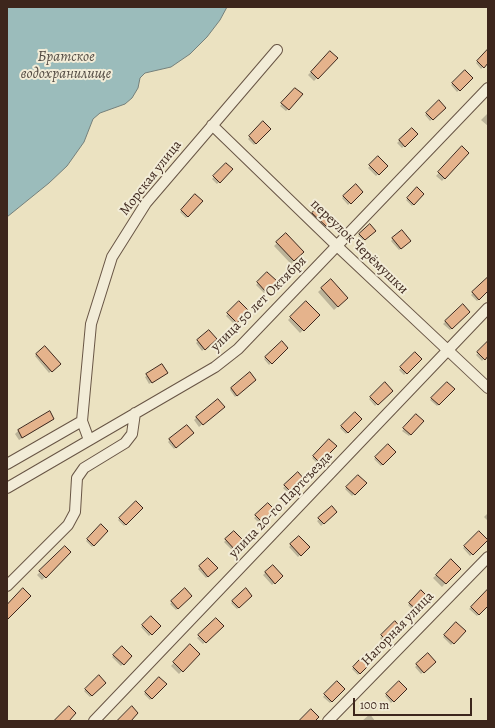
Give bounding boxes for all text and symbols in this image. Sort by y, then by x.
water label: Братское водохранилище [21,48,111,83]
street label: Морская улица [116,137,186,219]
street label: переулок Черёмушки [307,196,411,298]
street label: улица 50 лет Октября [208,253,310,355]
street label: улица 20-го Партсъезда [226,448,336,562]
street label: Нагорная улица [358,588,438,670]
scale bar [355,690,474,716]
text: 100 m [360,697,389,713]

